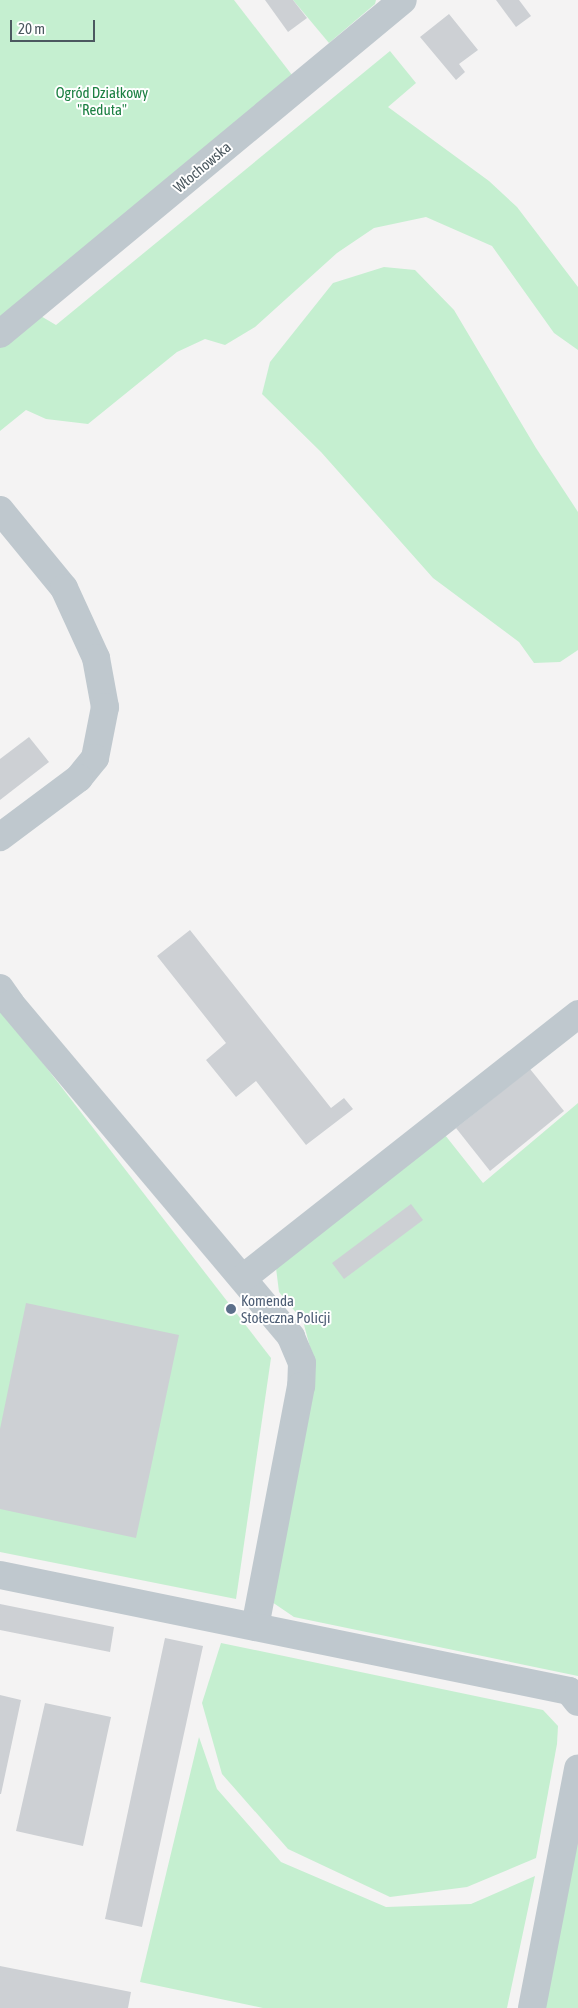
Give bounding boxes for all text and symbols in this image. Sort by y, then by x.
scale bar [12,10,98,42]
text: 20 m [18,20,45,37]
park label: Ogród Działkowy "Reduta" [56,83,148,118]
street label: Włochowska [170,138,234,196]
place label: Komenda Stołeczna Policji [241,1291,330,1326]
marker: Komenda Stołeczna Policji [225,1303,237,1315]

